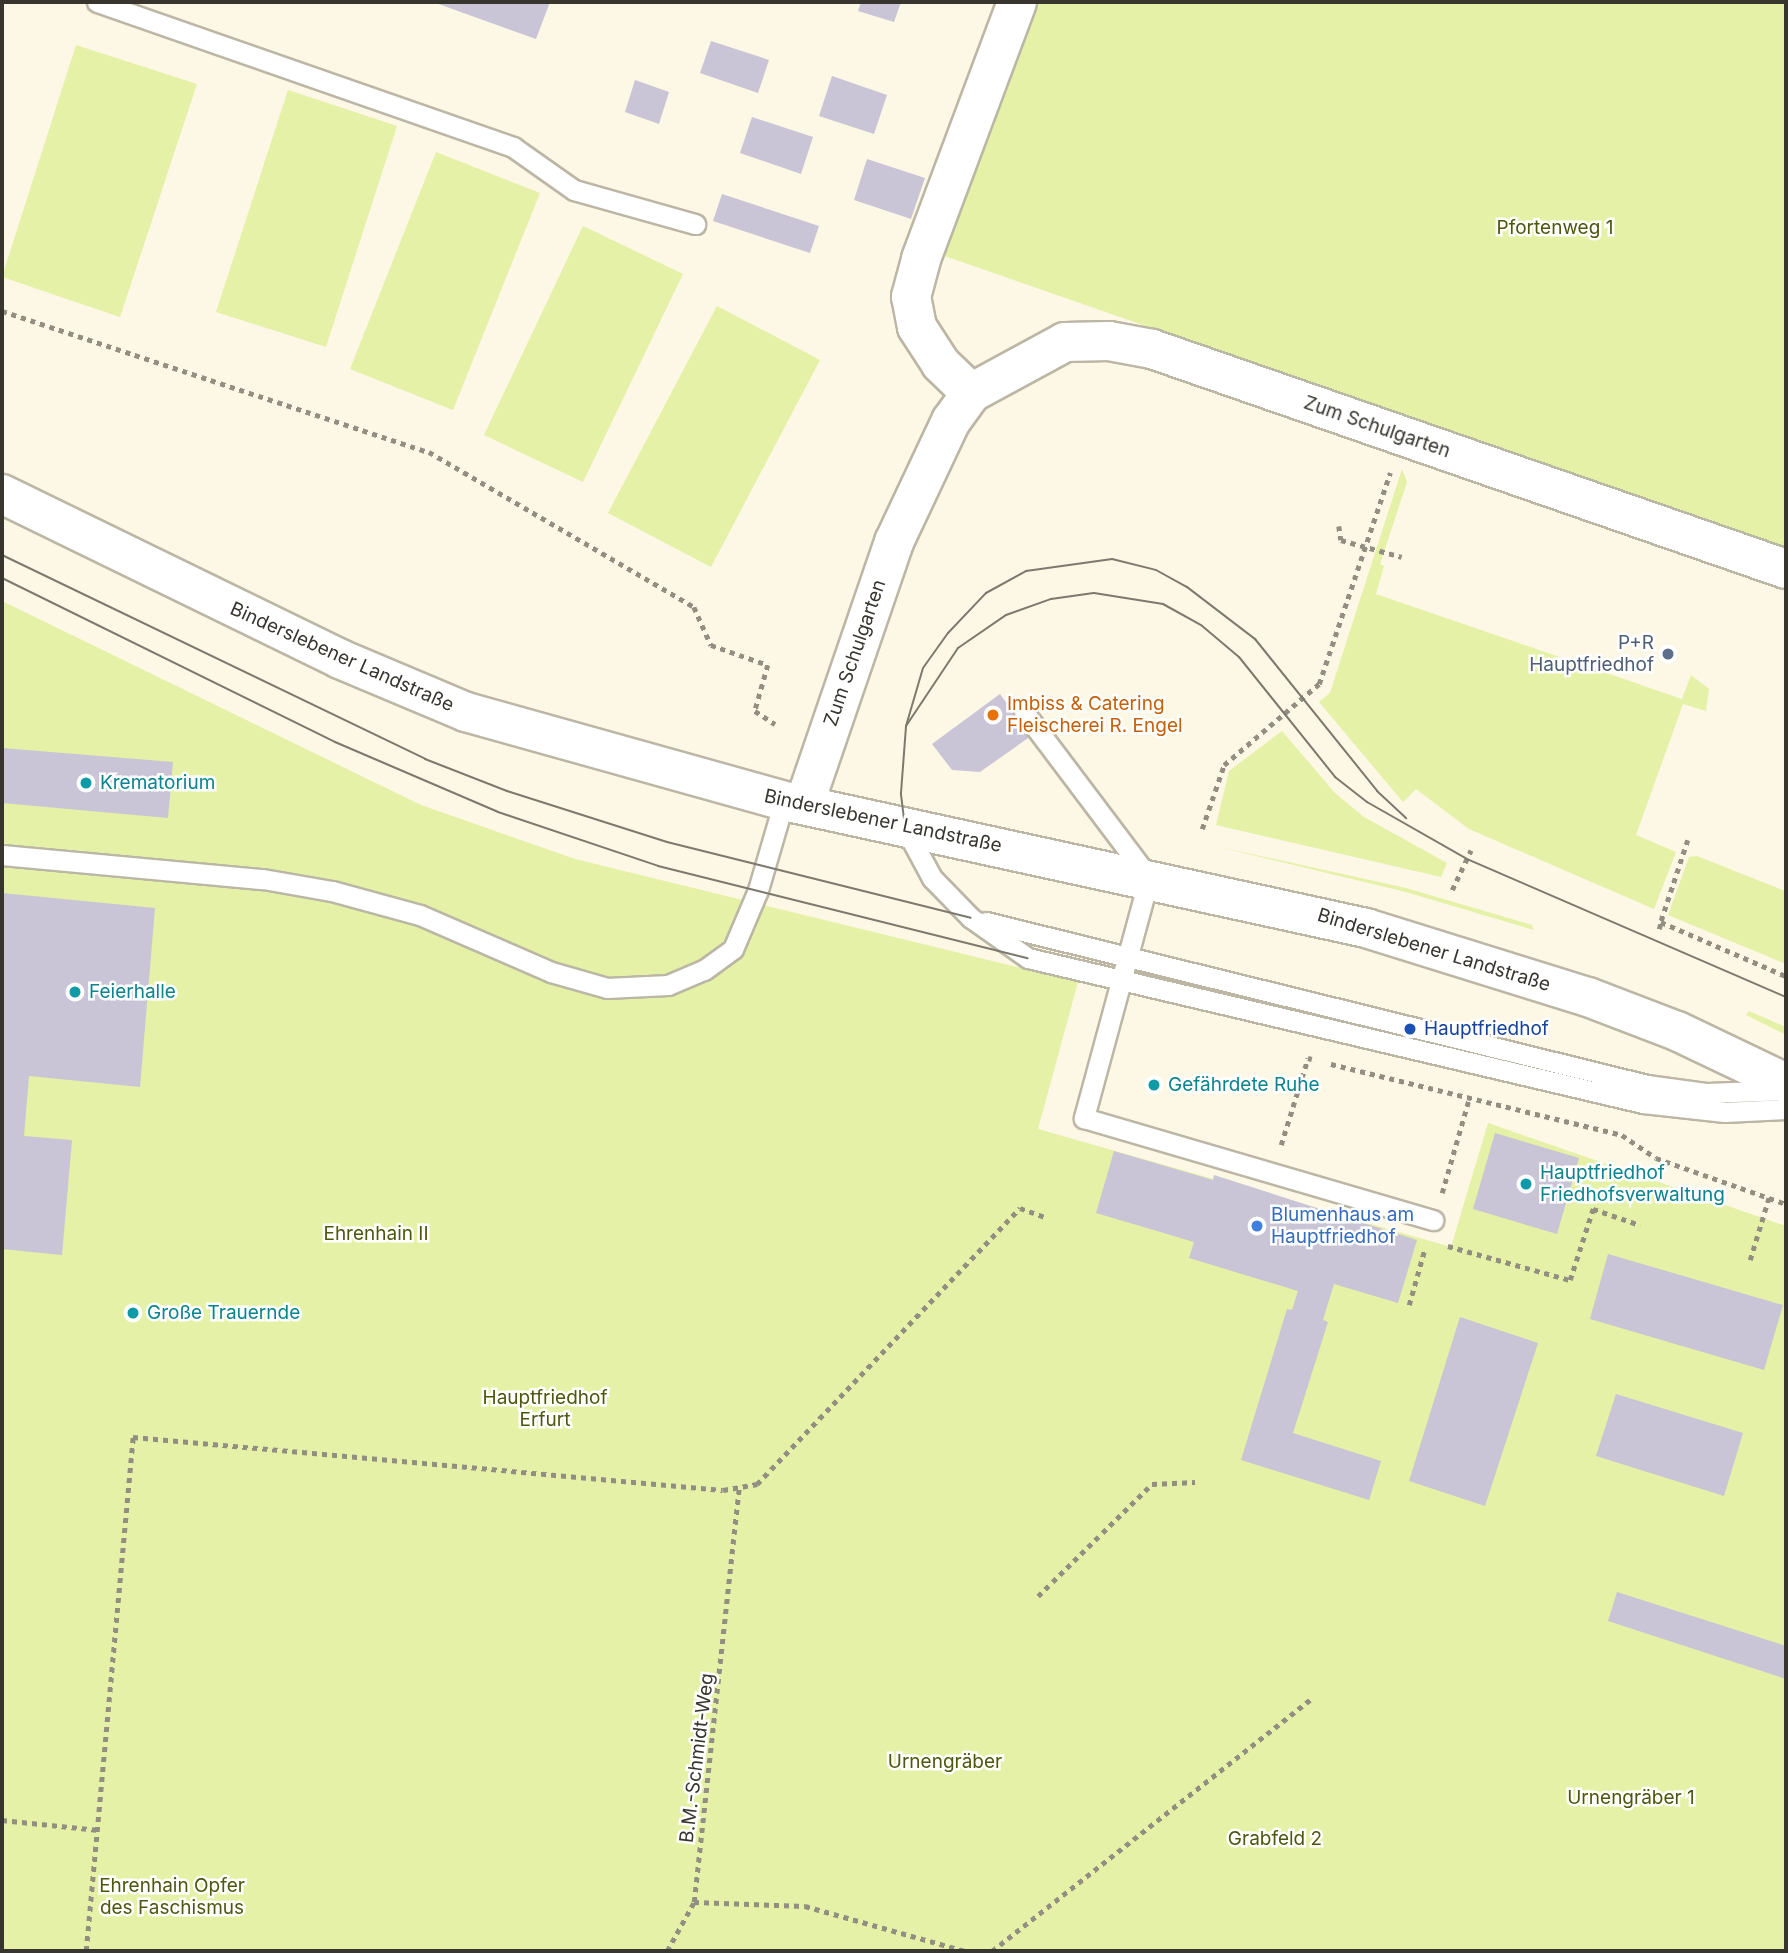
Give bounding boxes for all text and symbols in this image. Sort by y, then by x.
park label: Pfortenweg 1 [1497,217,1613,239]
street label: Zum Schulgarten [1301,391,1453,463]
street label: Zum Schulgarten [819,577,891,729]
street label: Binderslebener Landstraße [227,597,457,717]
place label: P+R Hauptfriedhof [1529,632,1654,676]
marker: P+R Hauptfriedhof [1660,646,1676,662]
place label: Imbiss & Catering Fleischerei R. Engel [1007,693,1183,737]
marker: Imbiss & Catering Fleischerei R. Engel [985,707,1001,723]
place label: Krematorium [100,772,215,794]
marker: Krematorium [78,775,94,791]
street label: Binderslebener Landstraße [762,785,1004,857]
street label: Binderslebener Landstraße [1315,904,1553,996]
place label: Feierhalle [89,981,176,1003]
marker: Feierhalle [67,984,83,1000]
place label: Hauptfriedhof [1424,1018,1549,1040]
marker: Hauptfriedhof [1402,1021,1418,1037]
place label: Gefährdete Ruhe [1168,1074,1320,1096]
marker: Gefährdete Ruhe [1146,1077,1162,1093]
place label: Hauptfriedhof Friedhofsverwaltung [1540,1162,1725,1206]
marker: Hauptfriedhof Friedhofsverwaltung [1518,1176,1534,1192]
place label: Blumenhaus am Hauptfriedhof [1271,1204,1414,1248]
marker: Blumenhaus am Hauptfriedhof [1249,1218,1265,1234]
park label: Ehrenhain II [323,1223,429,1245]
place label: Große Trauernde [147,1302,300,1324]
marker: Große Trauernde [125,1305,141,1321]
park label: Hauptfriedhof Erfurt [483,1387,607,1431]
street label: B.M.-Schmidt-Weg [675,1672,719,1844]
park label: Urnengräber [888,1751,1002,1773]
park label: Urnengräber 1 [1567,1787,1695,1809]
park label: Grabfeld 2 [1228,1828,1322,1850]
park label: Ehrenhain Opfer des Faschismus [99,1875,245,1919]

